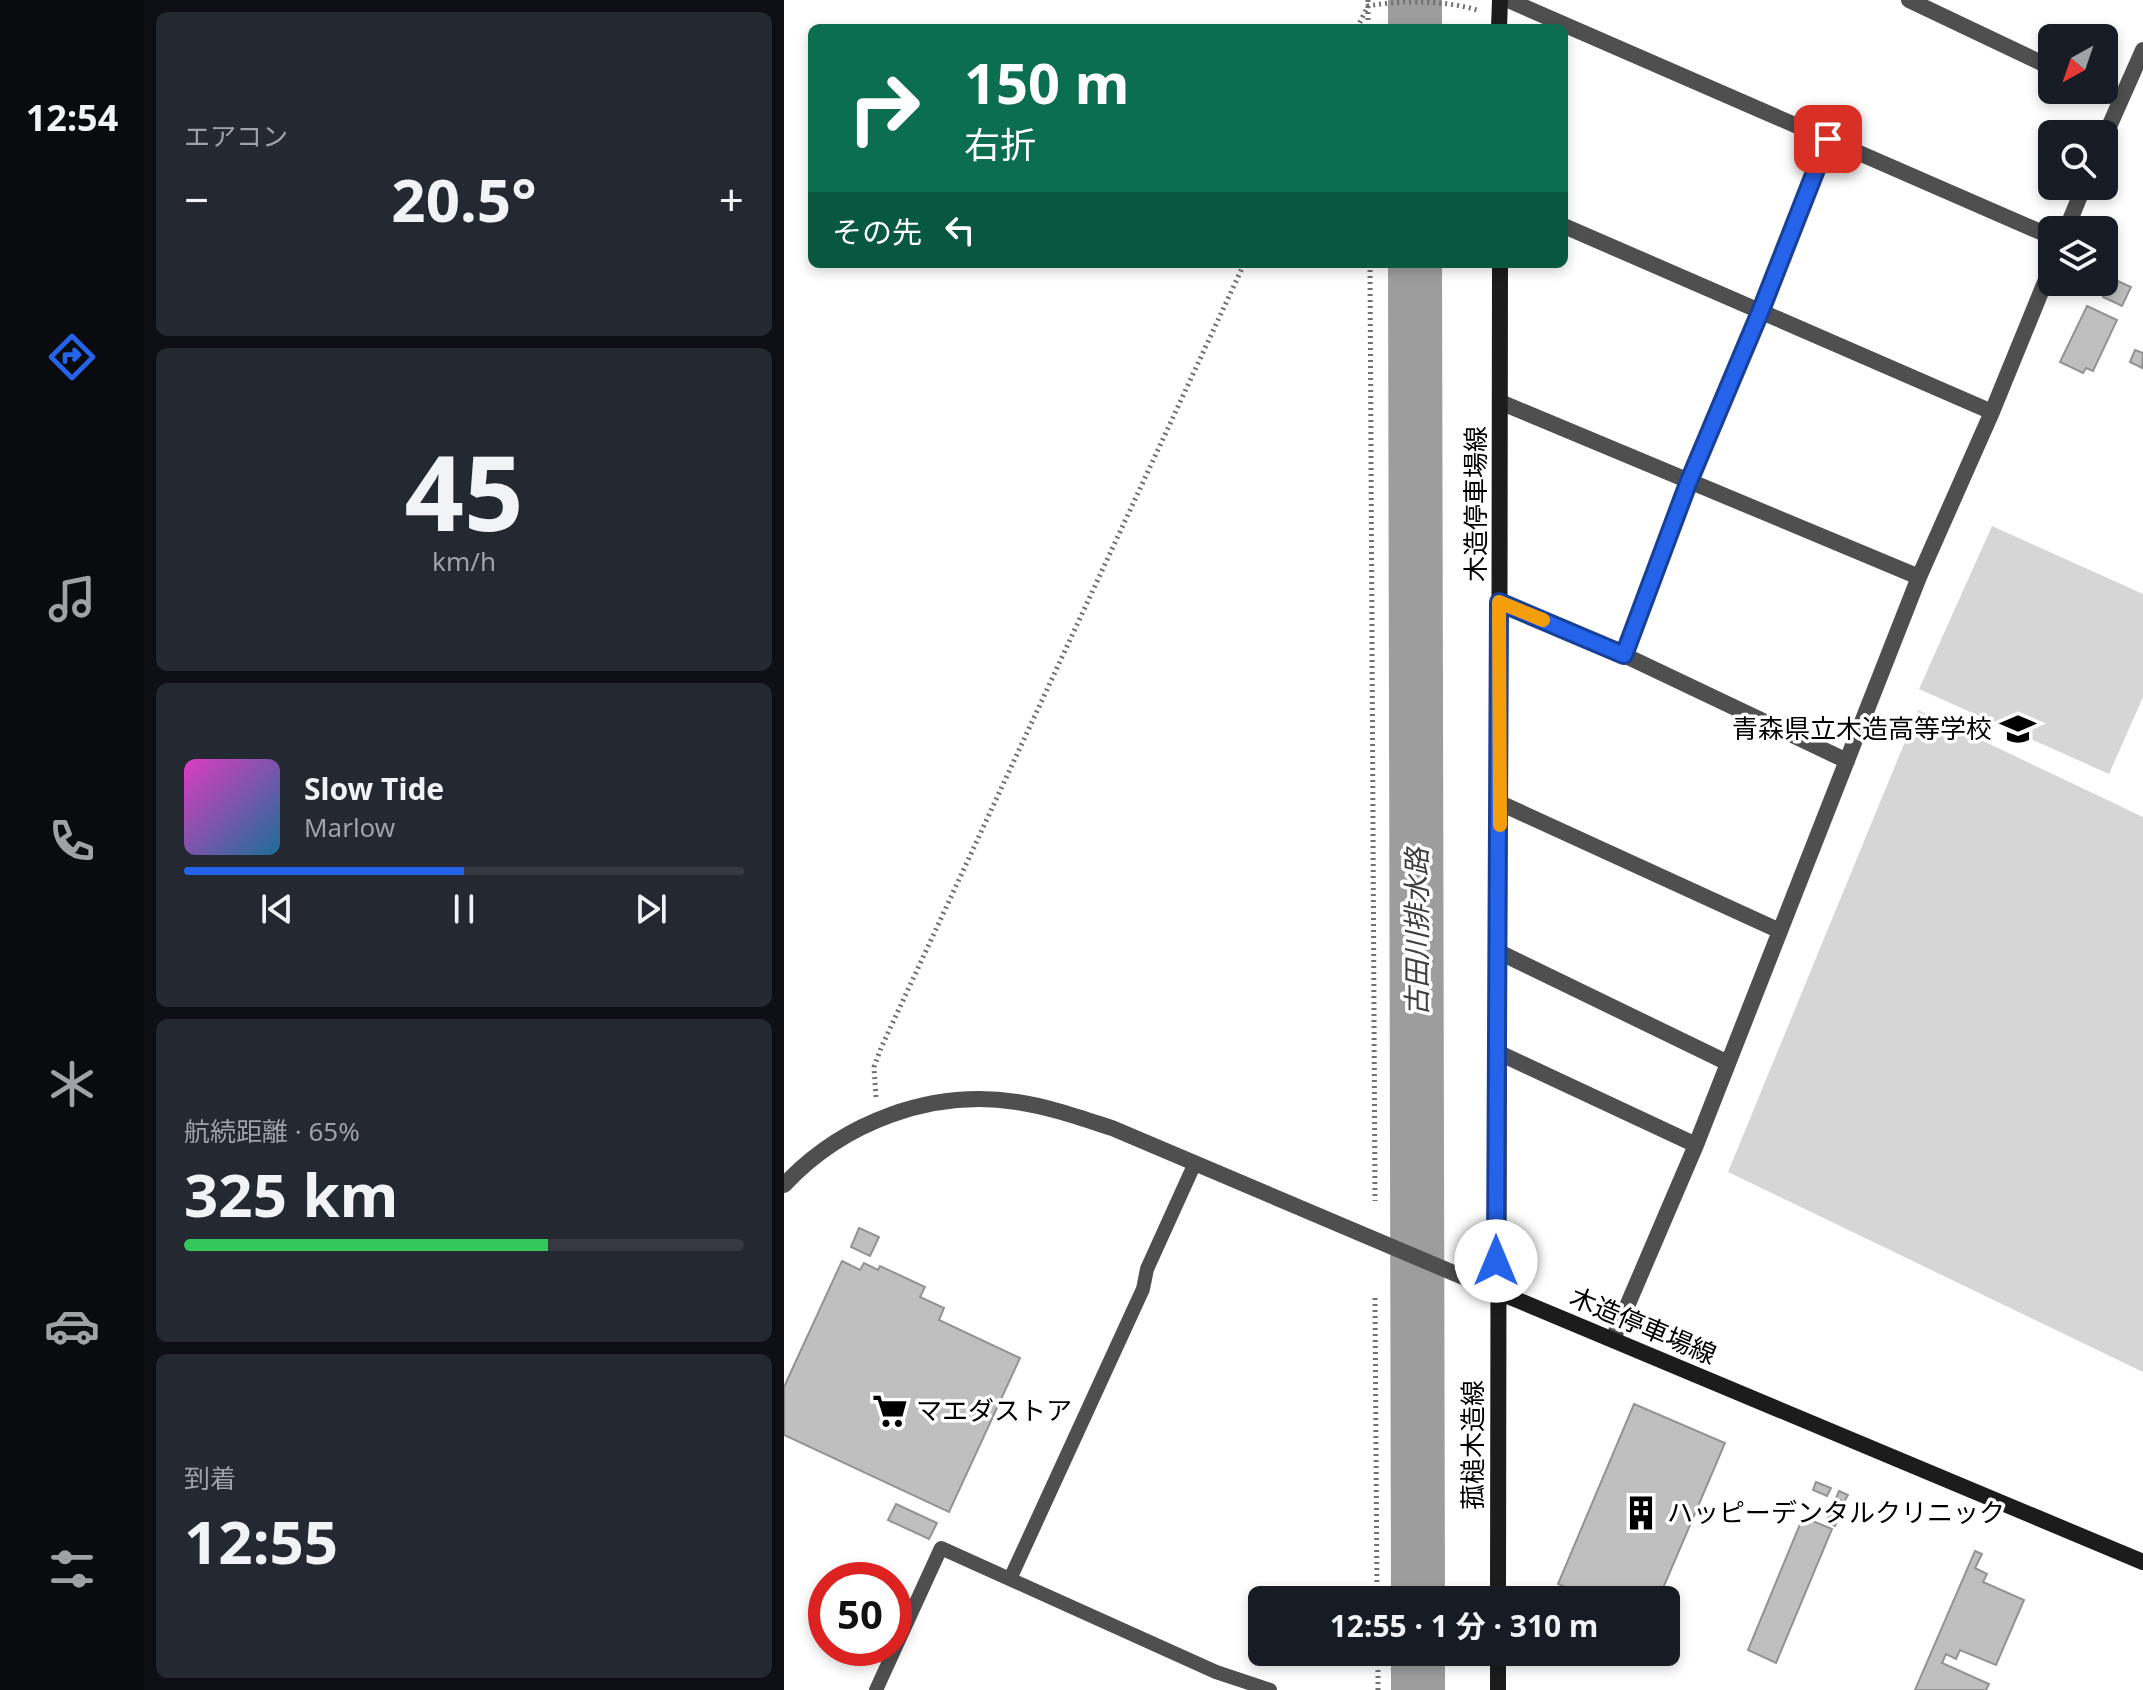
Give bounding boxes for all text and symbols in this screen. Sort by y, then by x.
north arrow [2038,24,2118,104]
map controls [2038,24,2118,296]
text: 150 m [964,44,1129,120]
icon: right [832,56,936,160]
text: 12:54 [26,93,118,142]
pin [1794,105,1862,173]
icon: arrive [1806,117,1850,161]
text: エアコン [184,118,288,154]
text: 右折 [964,120,1036,169]
button: search [2038,120,2118,200]
text: 20.5° [391,158,537,240]
text: − [184,169,209,229]
text: + [719,169,744,229]
icon: left [938,208,982,252]
text: その先 [832,211,922,252]
button: layers [2038,216,2118,296]
icon: directions [44,329,100,385]
text: 45 [405,420,523,561]
street label: 木造停車場線 [1457,426,1493,582]
text: km/h [432,543,496,579]
icon: music [44,571,100,627]
place label: 青森県立木造高等学校 [1732,710,1992,746]
school or university icon: 青森県立木造高等学校 [1999,710,2037,748]
text: Slow Tide [304,768,444,809]
text: Marlow [304,809,395,845]
icon: phone [44,813,100,869]
water label: 古田川排水路 [1397,846,1435,1016]
icon: previous [255,887,299,931]
icon: pause [442,887,486,931]
icon: next [629,887,673,931]
icon: climate [44,1056,100,1112]
text: 航続距離 · 65% [184,1113,360,1149]
text: 325 km [184,1153,398,1235]
position arrow [1454,1219,1538,1303]
street label: 木造停車場線 [1565,1278,1722,1372]
icon: car [44,1298,100,1354]
street label: 菰槌木造線 [1454,1380,1490,1510]
supermarket icon: マエダストア [871,1392,909,1430]
place label: マエダストア [916,1392,1072,1428]
text: 到着 [184,1460,236,1496]
building icon: ハッピーデンタルクリニック [1622,1494,1660,1532]
place label: ハッピーデンタルクリニック [1667,1494,2005,1530]
text: 12:55 [184,1500,338,1582]
icon: filters [44,1541,100,1597]
speed limit sign: 50 [808,1562,912,1666]
text: 12:55 · 1 分 · 310 m [1330,1605,1598,1646]

